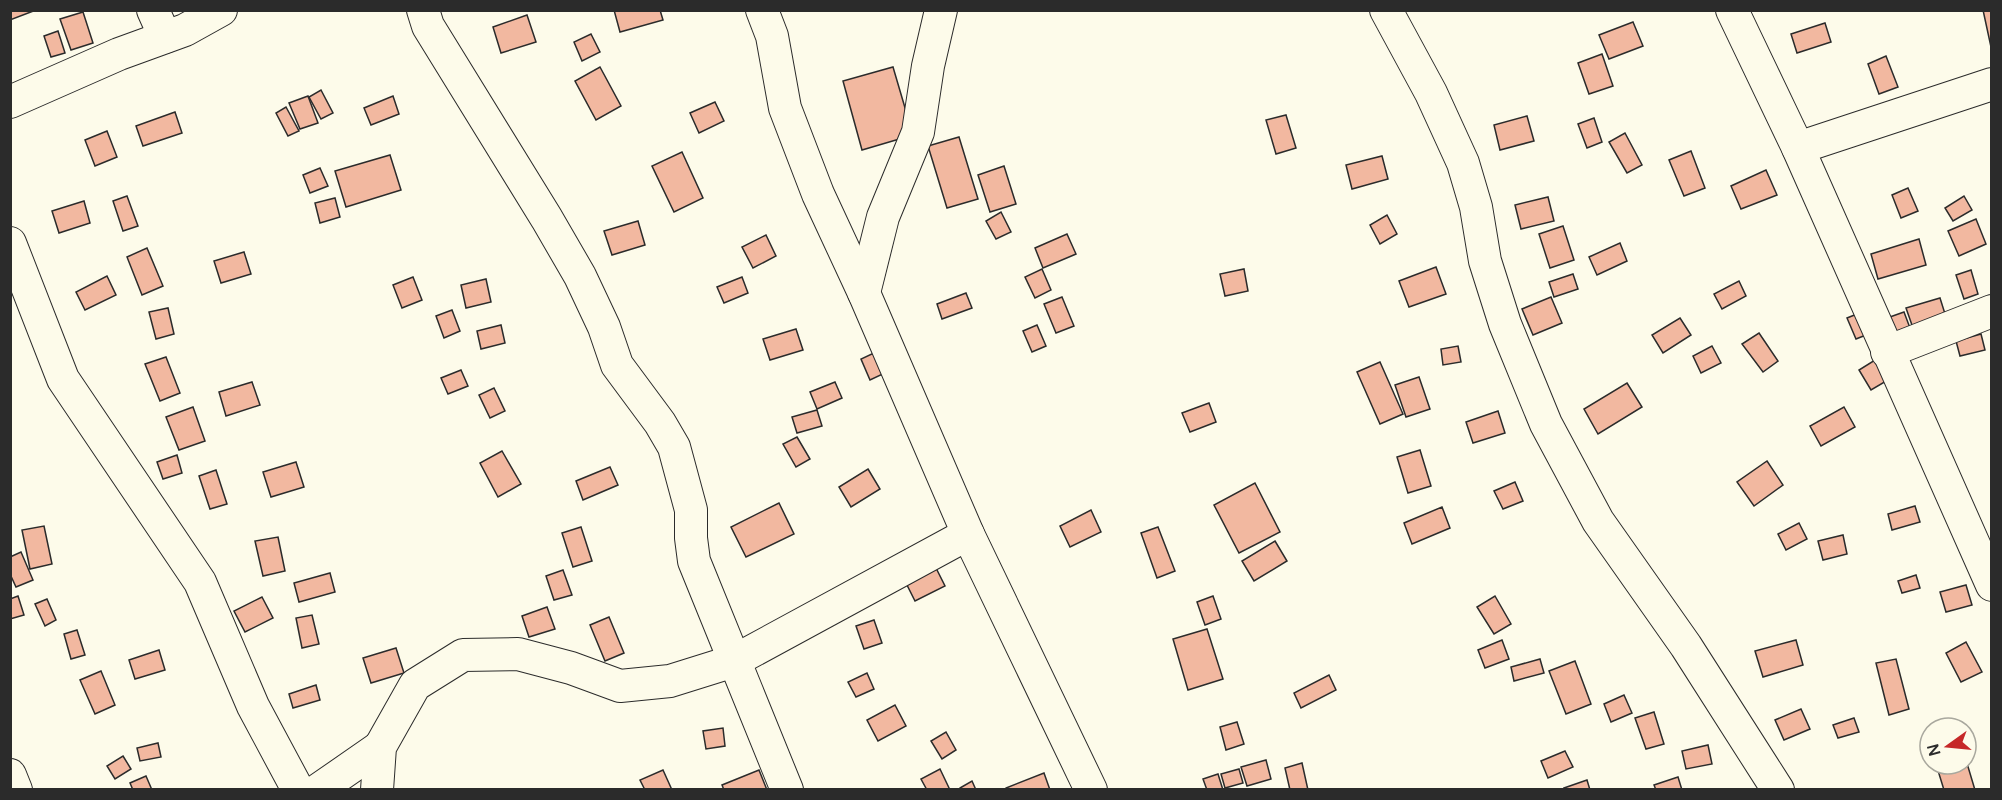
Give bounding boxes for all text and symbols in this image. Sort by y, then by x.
north arrow [1918,716,1978,776]
text: N [1921,741,1946,758]

